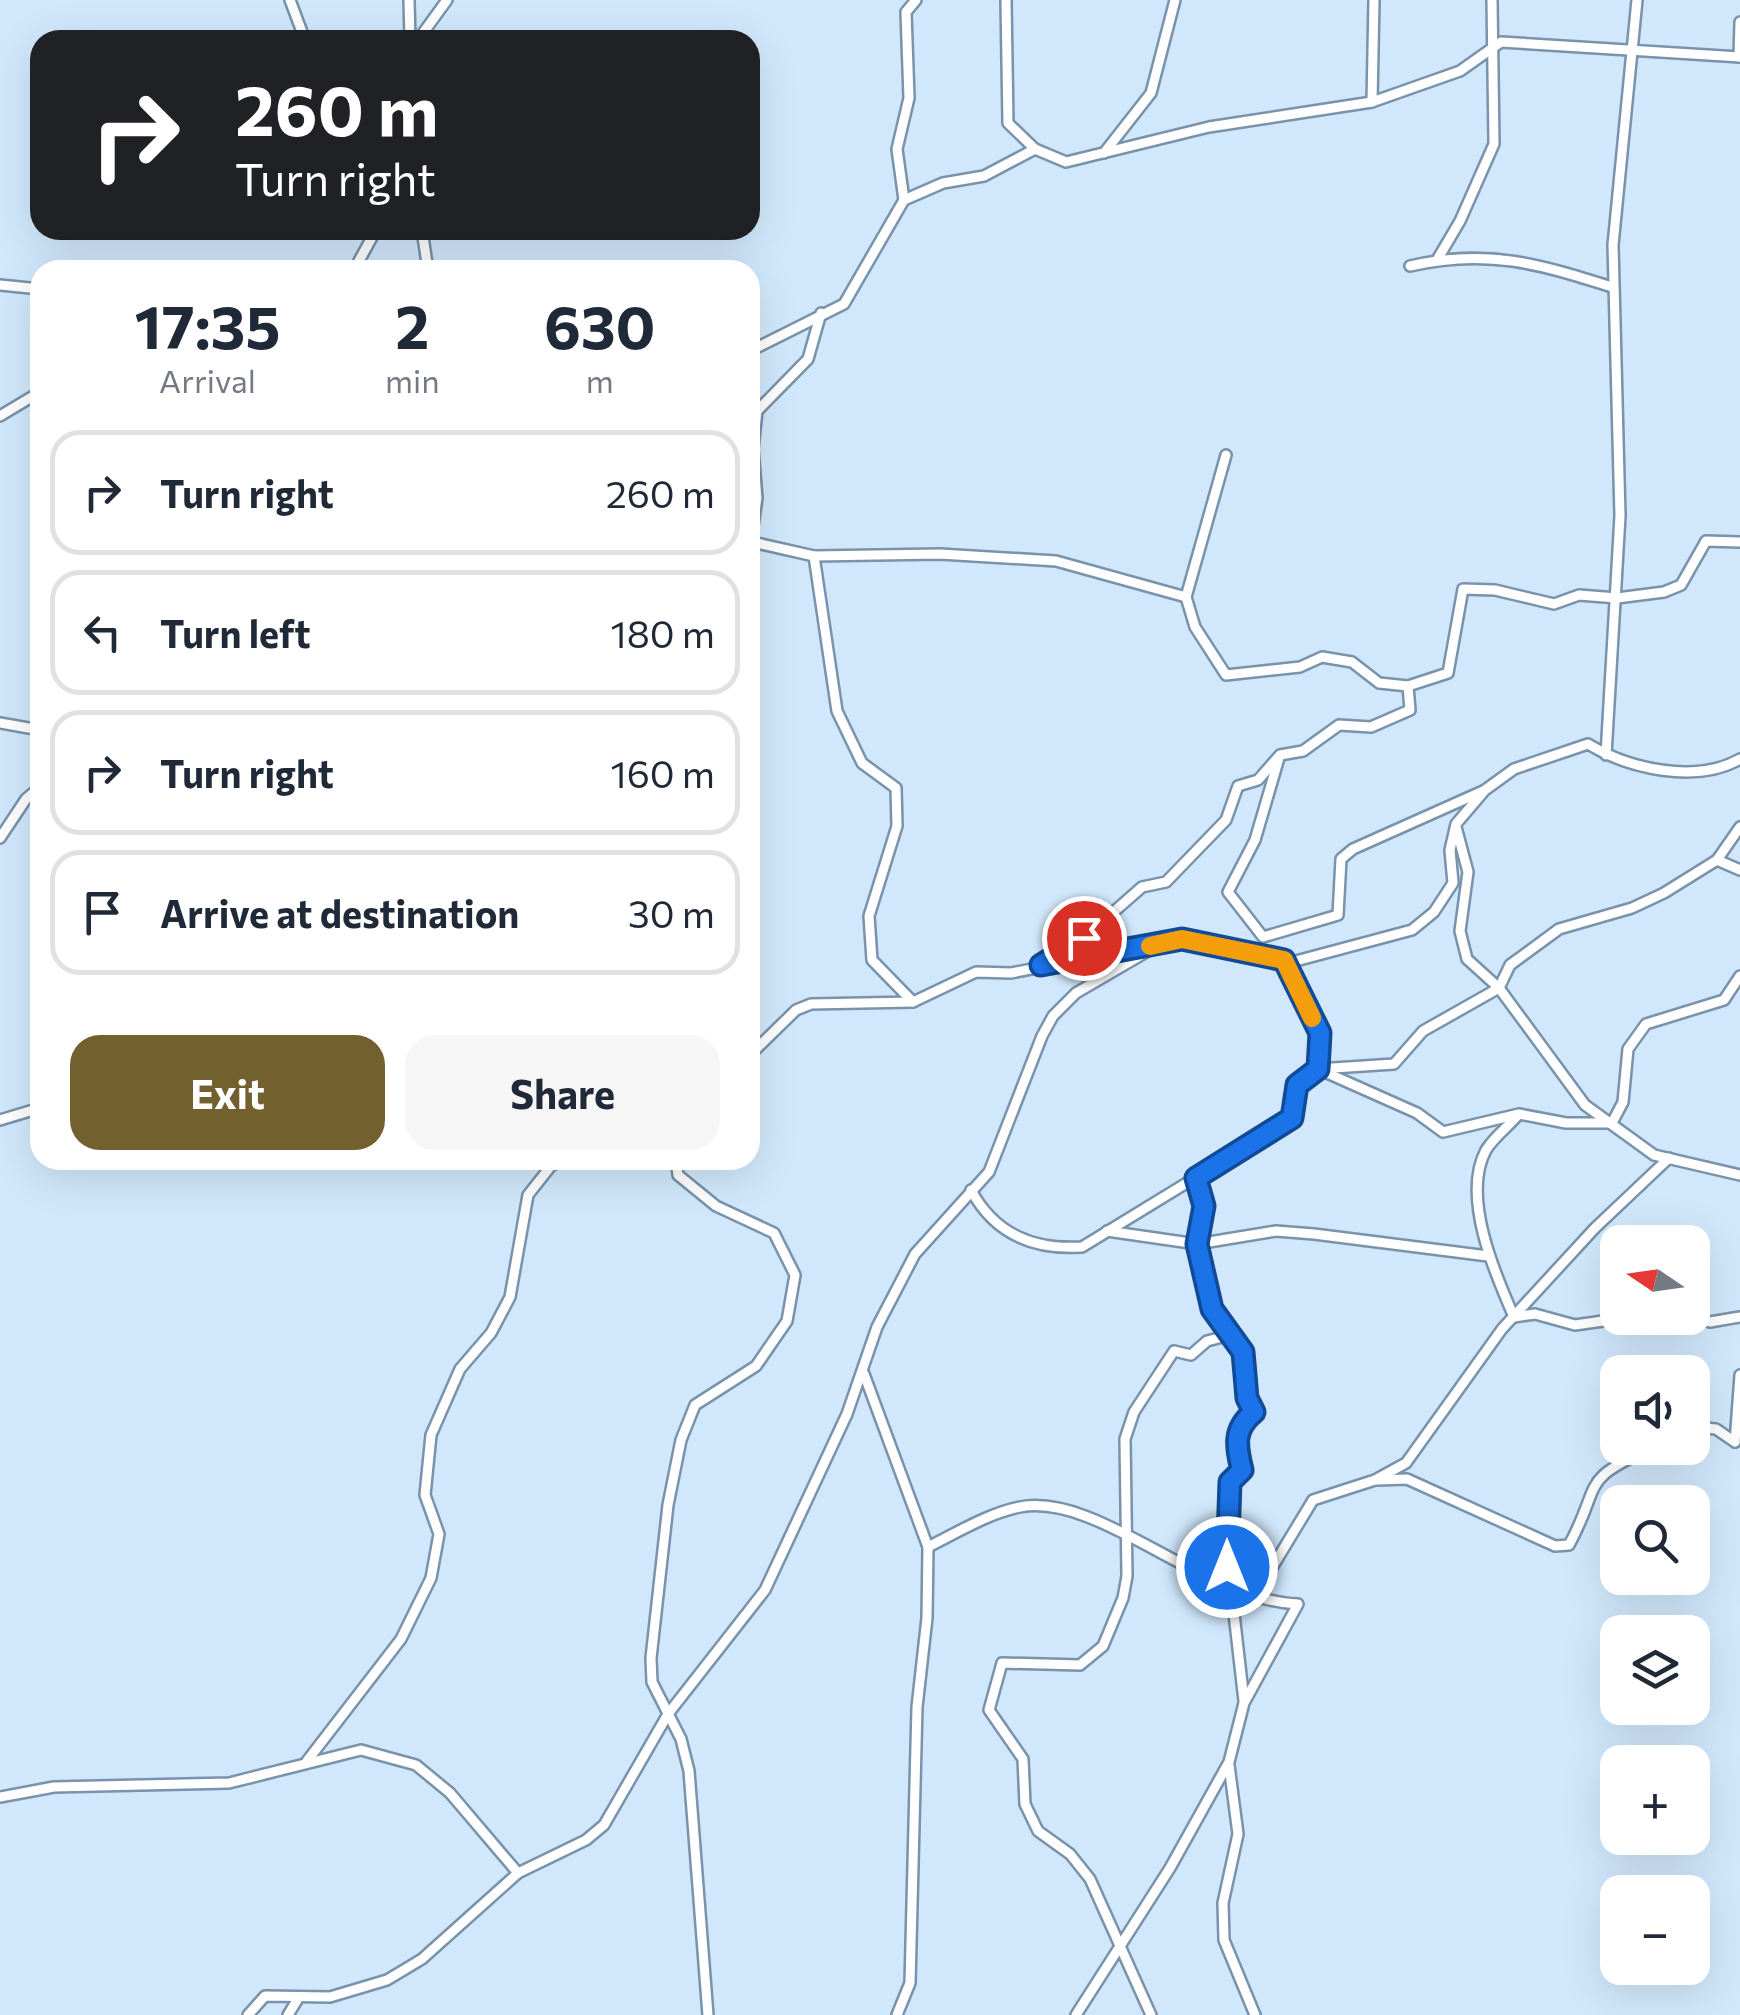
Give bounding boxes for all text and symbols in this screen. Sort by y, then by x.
text: 260 m [235,65,439,150]
icon: right [70,70,200,200]
text: Turn right [235,150,436,205]
text: 17:35 [135,288,280,361]
text: 2 [395,288,429,361]
text: 630 [544,288,655,361]
text: Arrival [159,360,256,400]
text: min [385,360,439,400]
text: m [586,360,614,400]
icon: right [75,465,130,520]
text: Turn right [160,469,334,516]
text: 260 m [606,469,715,516]
icon: left [75,605,130,660]
text: Turn left [160,609,311,656]
text: 180 m [610,609,715,656]
icon: right [75,745,130,800]
text: Turn right [160,749,334,796]
text: 160 m [610,749,715,796]
icon: arrive [75,885,130,940]
text: Arrive at destination [160,889,519,936]
text: 30 m [628,889,715,936]
pin [1042,896,1127,981]
icon: arrive [1057,911,1112,966]
button: Exit [70,1035,385,1150]
button: Share [405,1035,720,1150]
north arrow [1600,1225,1710,1335]
map controls [1600,1225,1710,1985]
button: sound [1600,1355,1710,1465]
button: search [1600,1485,1710,1595]
position arrow [1175,1515,1279,1619]
button: layers [1600,1615,1710,1725]
button: + [1600,1745,1710,1855]
button: − [1600,1875,1710,1985]

